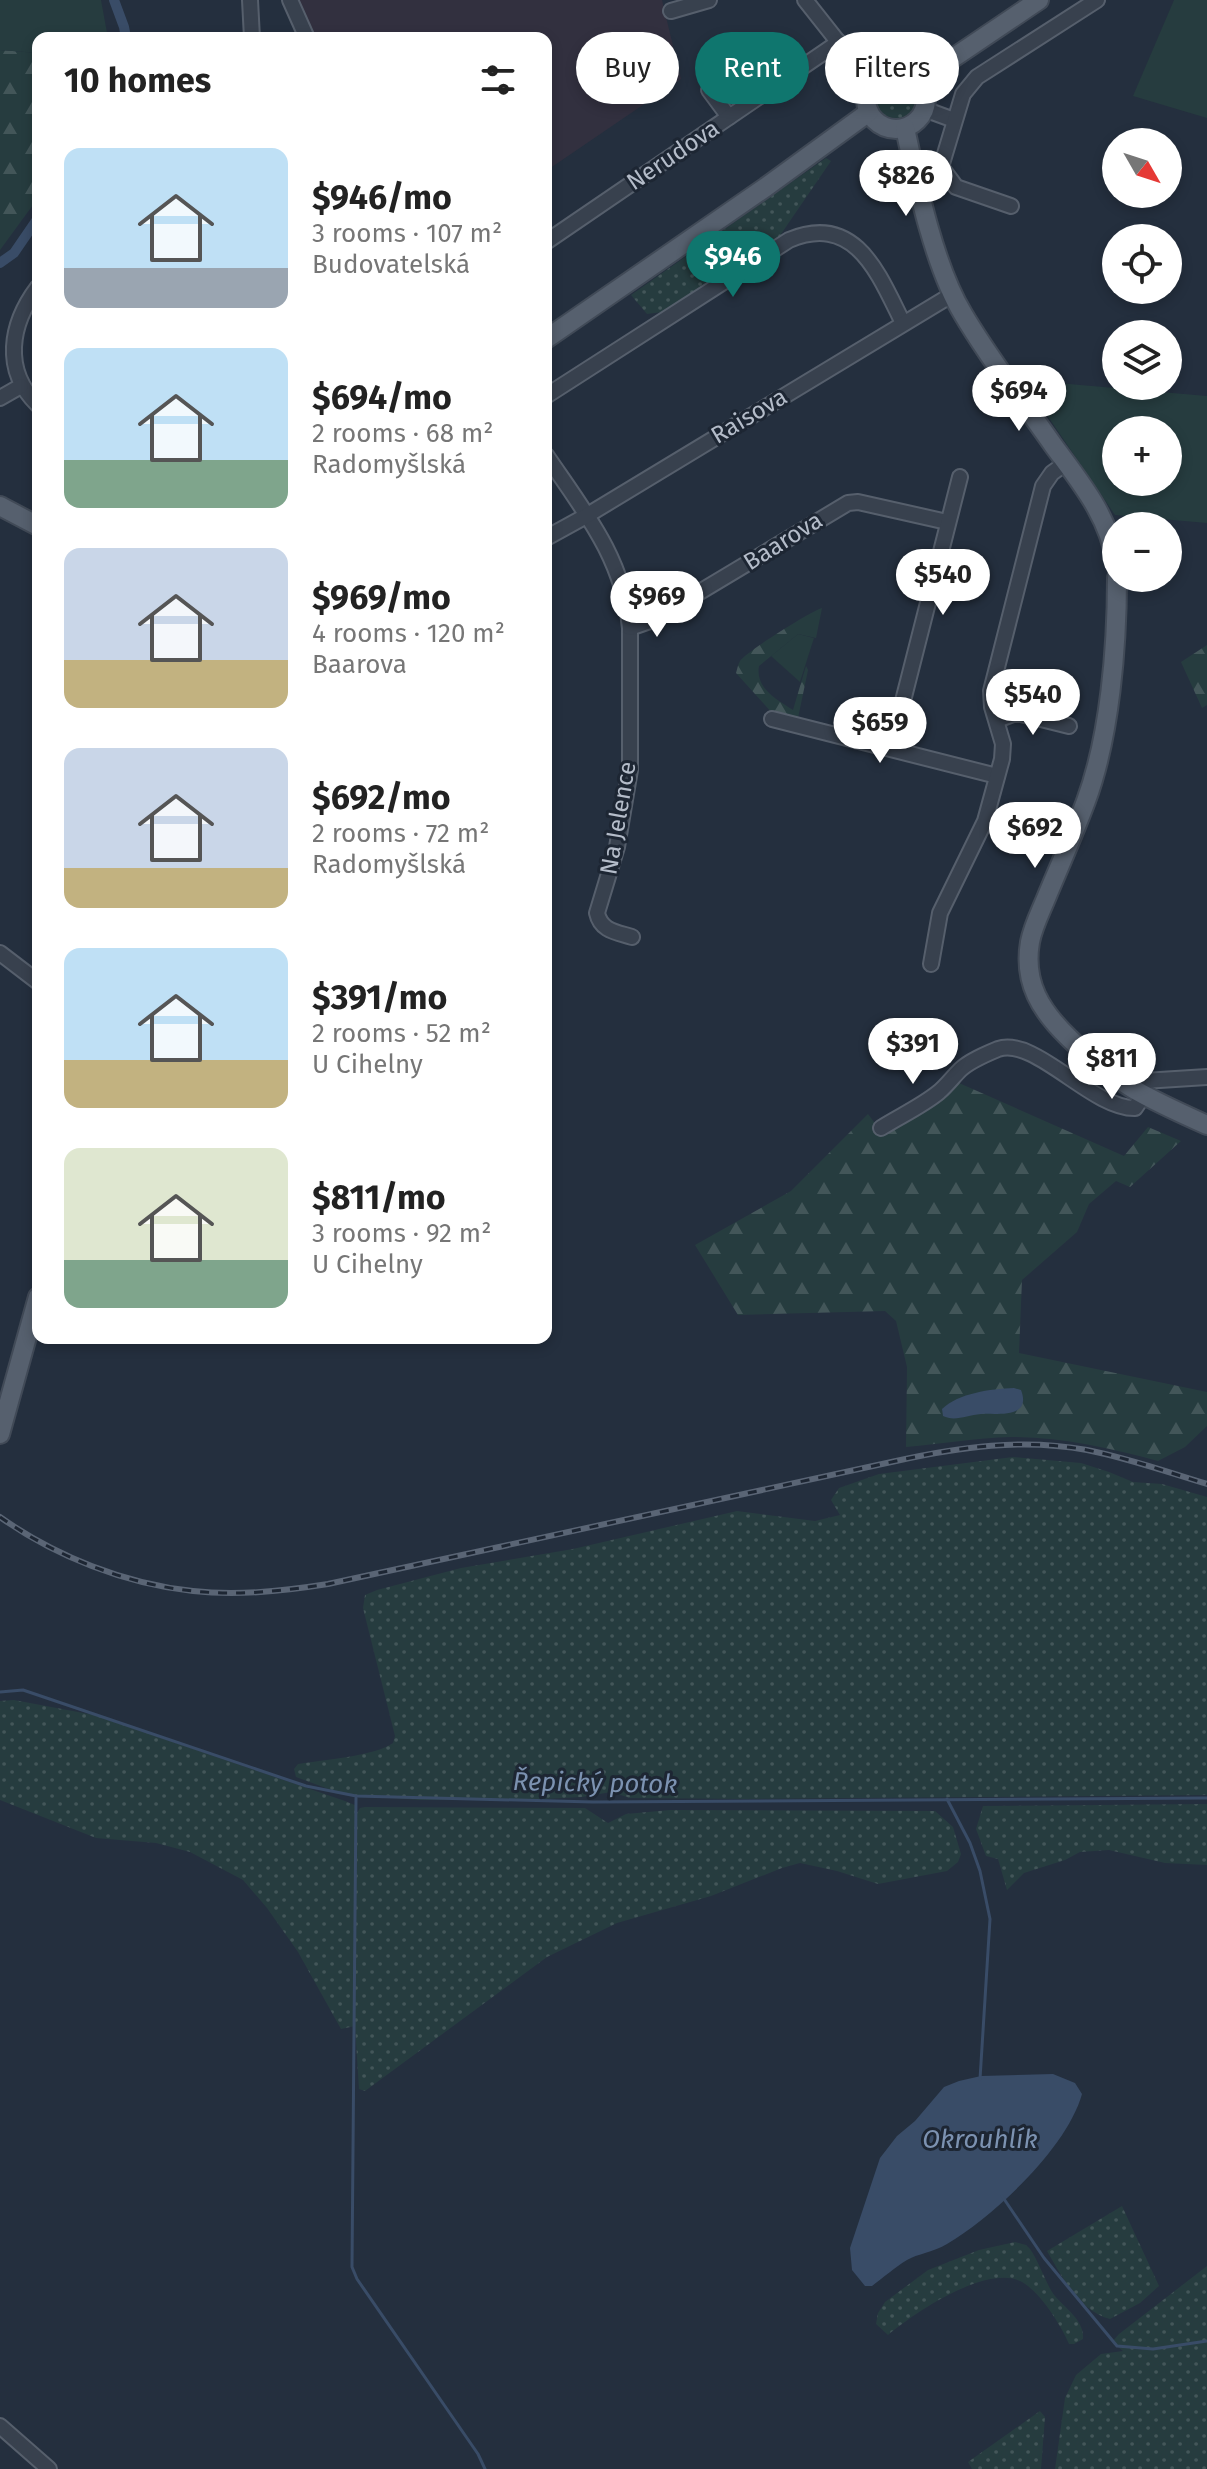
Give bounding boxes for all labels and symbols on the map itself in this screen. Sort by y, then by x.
street label: Nerudova [621,114,725,196]
north arrow [1102,128,1182,208]
pin: $826 [859,150,953,218]
pin: $946 [686,231,780,299]
pin: $694 [972,365,1066,433]
street label: Raisova [706,382,792,450]
street label: Baarova [738,506,828,576]
pin: $540 [896,549,990,617]
pin: $969 [610,571,704,639]
pin: $540 [986,669,1080,737]
pin: $659 [833,697,927,765]
street label: Na Jelence [594,759,642,877]
pin: $692 [988,802,1082,870]
pin: $391 [866,1018,960,1086]
pin: $811 [1065,1033,1159,1101]
water label: Řepický potok [512,1766,678,1800]
water label: Okrouhlík [922,2124,1038,2155]

